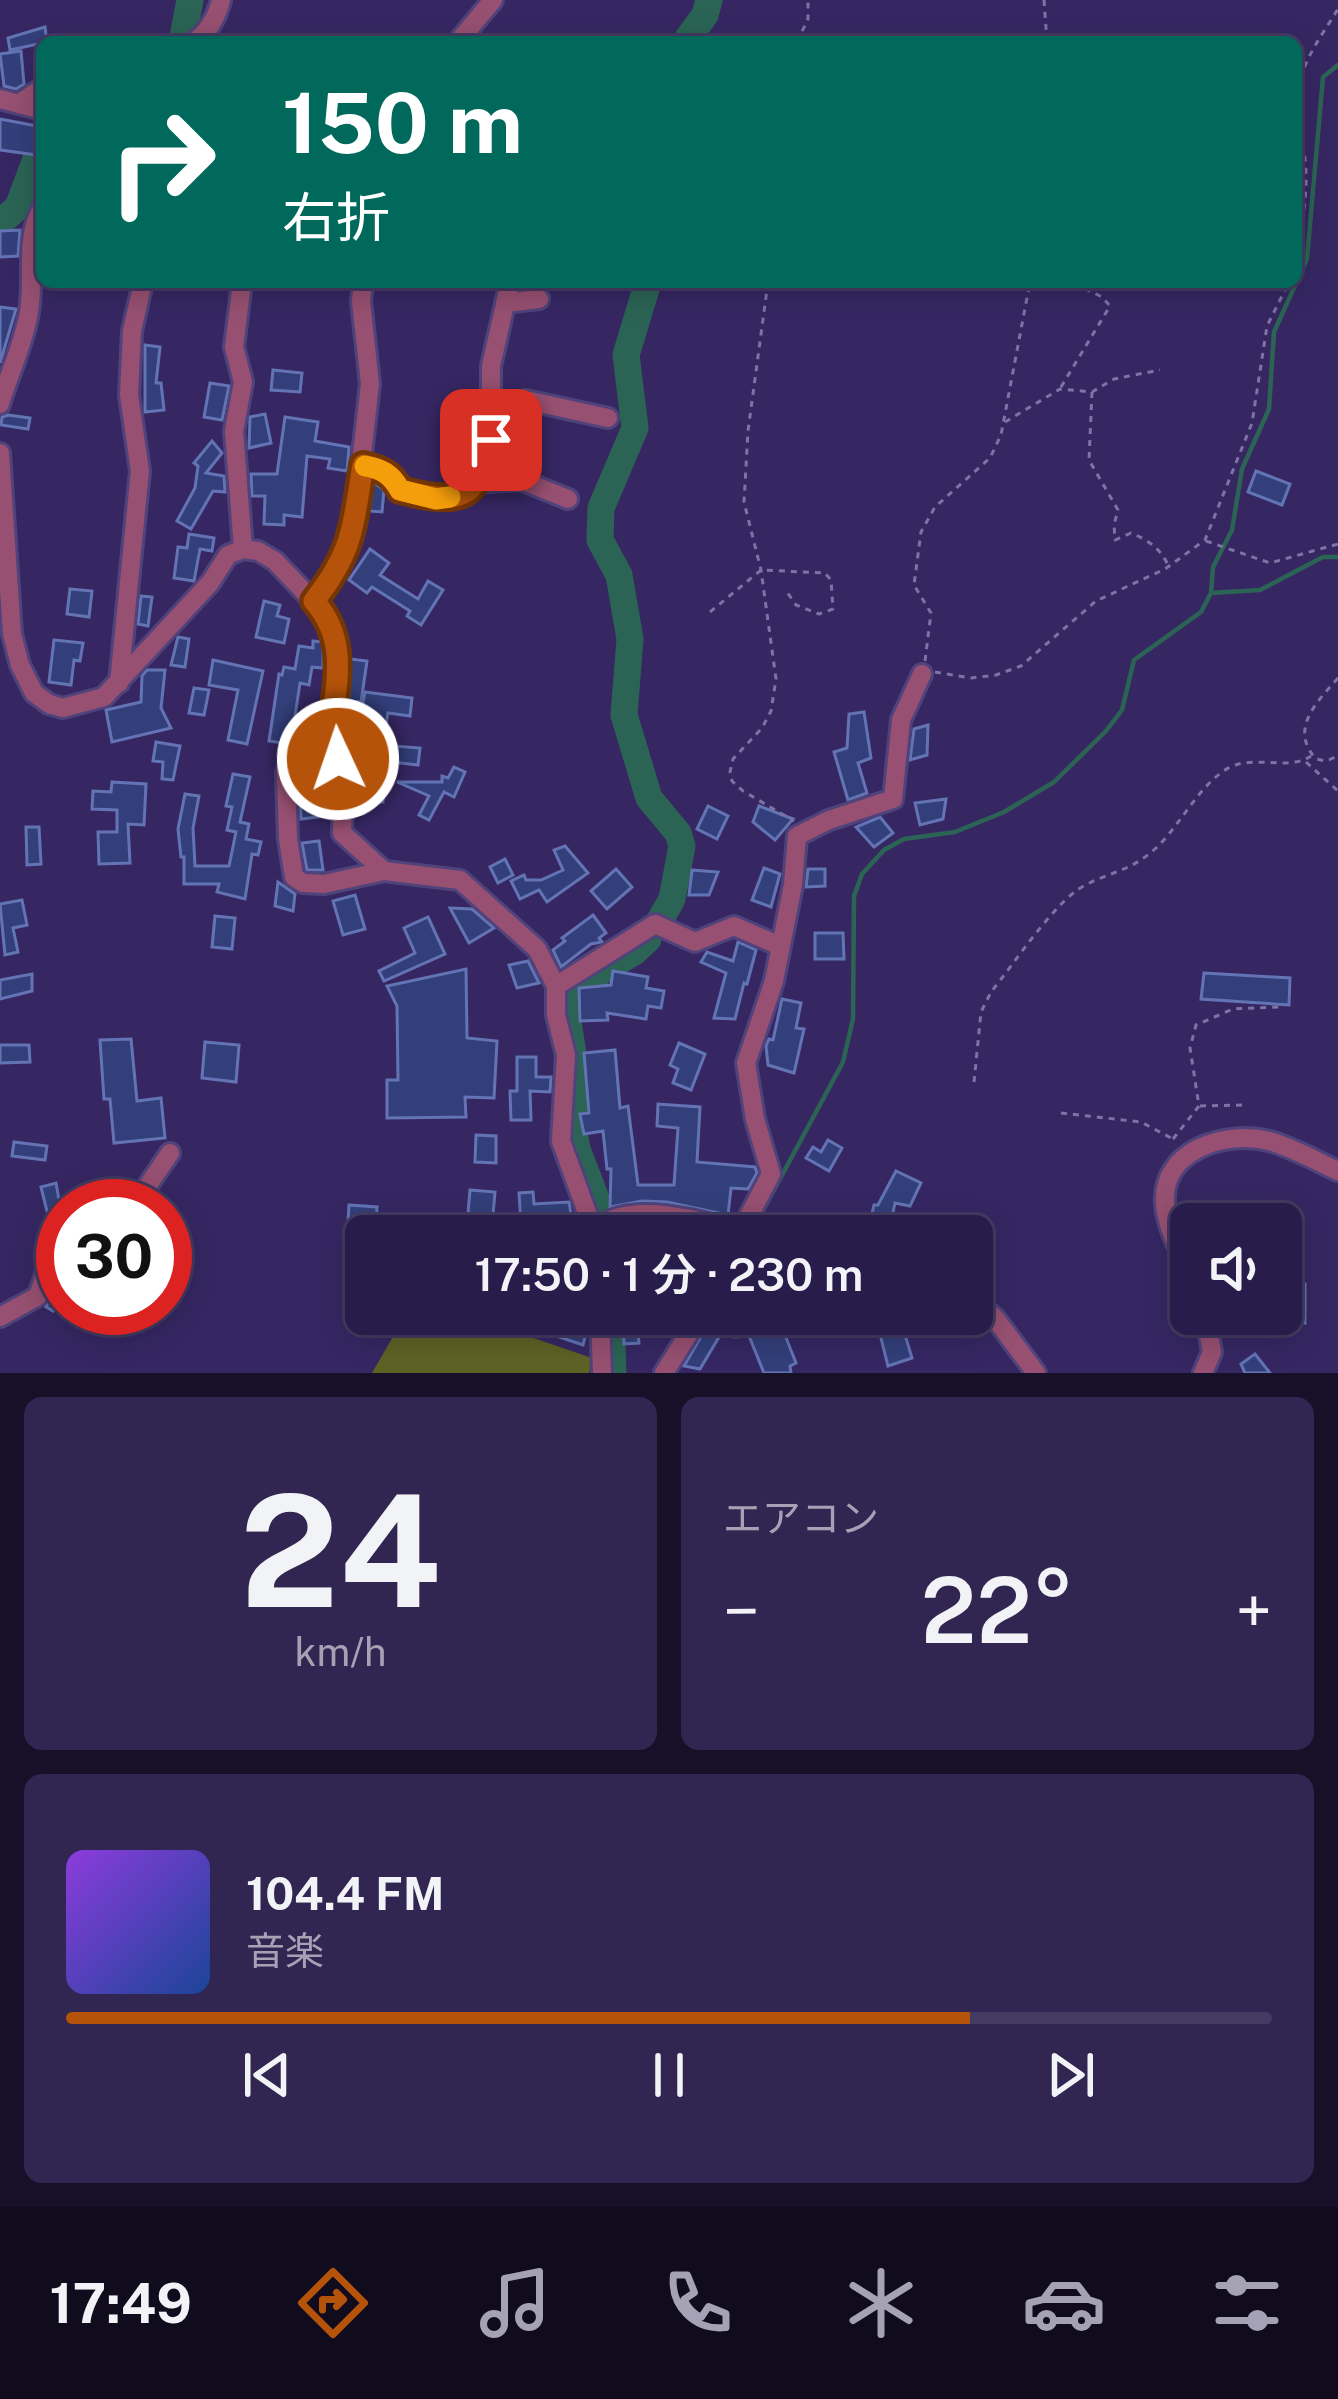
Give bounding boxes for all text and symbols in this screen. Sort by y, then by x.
text: 150 m [282,73,523,172]
icon: right [84,84,240,240]
text: 右折 [282,186,390,249]
pin [440,389,542,491]
icon: arrive [458,407,524,473]
position arrow [275,696,401,822]
speed limit sign: 30 [36,1179,192,1335]
map controls [1170,1203,1302,1335]
button: sound [1170,1203,1302,1335]
text: 17:50 · 1 分 · 230 m [474,1248,864,1301]
text: 24 [240,1459,441,1642]
text: エアコン [723,1495,879,1541]
text: 22° [921,1557,1074,1663]
text: − [723,1572,760,1650]
text: + [1235,1572,1272,1650]
text: km/h [295,1629,386,1675]
text: 104.4 FM [246,1867,444,1920]
text: 音楽 [246,1928,324,1974]
icon: previous [234,2042,300,2108]
icon: pause [636,2042,702,2108]
icon: next [1038,2042,1104,2108]
icon: directions [291,2261,375,2345]
icon: music [473,2261,557,2345]
icon: phone [656,2261,740,2345]
icon: climate [839,2261,923,2345]
icon: car [1022,2261,1106,2345]
icon: filters [1205,2261,1289,2345]
text: 17:49 [49,2272,192,2335]

